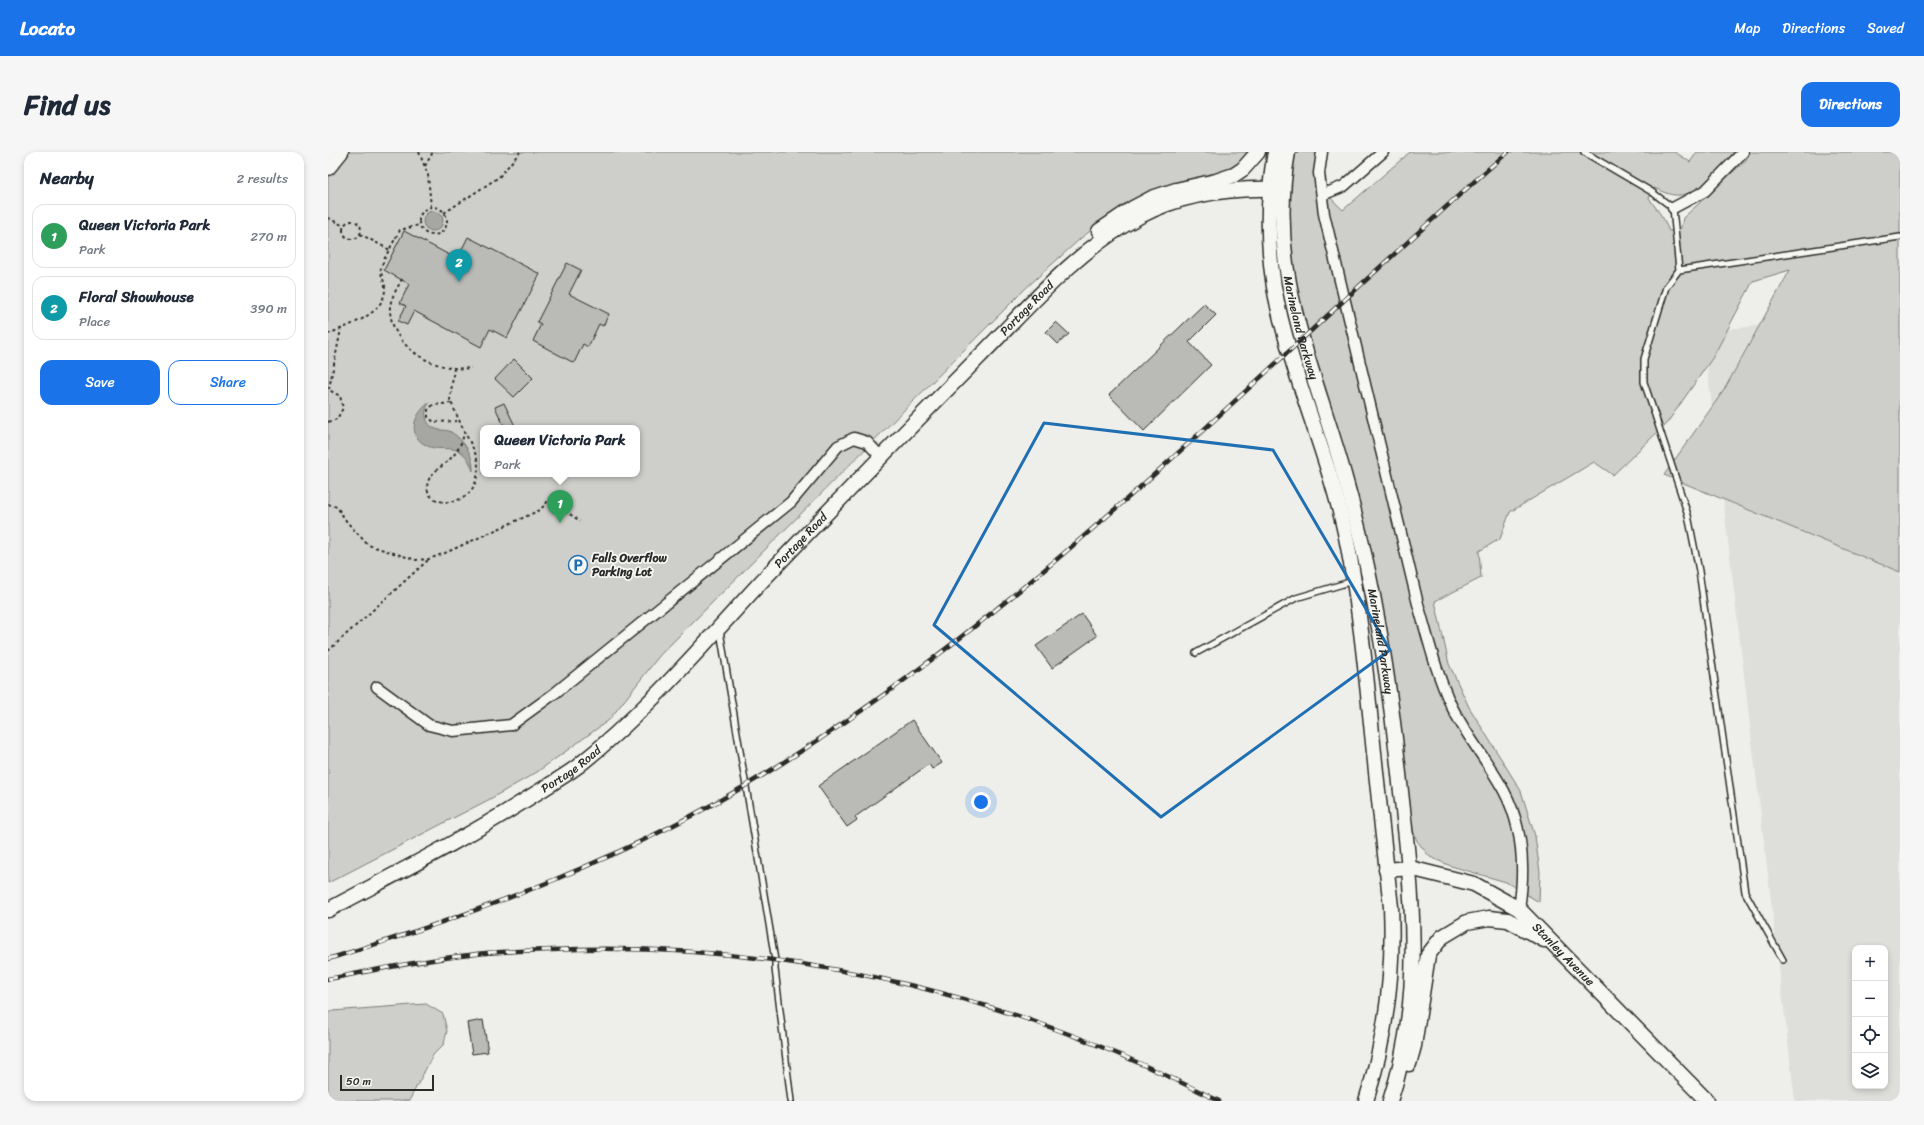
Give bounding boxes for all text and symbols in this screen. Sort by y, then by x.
text: Locato [20,12,75,45]
text: Map [1734,16,1760,41]
text: Directions [1782,16,1845,41]
text: Saved [1867,16,1904,41]
text: Find us [24,80,111,129]
button: Directions [1801,82,1900,127]
text: Nearby [40,163,94,193]
text: 2 results [237,167,288,190]
text: Queen Victoria Park [79,212,210,238]
text: 1 [51,225,57,248]
text: 270 m [250,225,287,248]
text: Park [79,238,106,261]
pin: 2 [446,249,472,282]
street label: Portage Road [994,274,1060,341]
street label: Marineland Parkway [1277,274,1325,383]
text: Floral Showhouse [79,284,194,310]
text: 2 [50,297,58,320]
text: 390 m [250,297,287,320]
text: Place [79,310,110,333]
button: Save [40,360,160,405]
button: Share [168,360,288,405]
popup [480,425,640,477]
text: Queen Victoria Park [494,427,626,453]
text: Park [494,453,521,476]
pin: 1 [547,490,573,523]
street label: Portage Road [768,506,834,573]
place label: Falls Overflow Parking Lot [591,547,668,583]
parking icon: Falls Overflow Parking Lot [567,554,589,576]
street label: Marineland Parkway [1361,587,1400,696]
street label: Portage Road [536,739,608,799]
your location [971,792,991,812]
street label: Stanley Avenue [1527,917,1600,992]
map controls [1852,945,1888,1089]
button: + [1852,945,1888,981]
button: − [1852,981,1888,1017]
button: locate [1852,1017,1888,1053]
button: layers [1852,1053,1888,1089]
text: 50 m [346,1072,371,1091]
scale bar [340,1073,434,1092]

